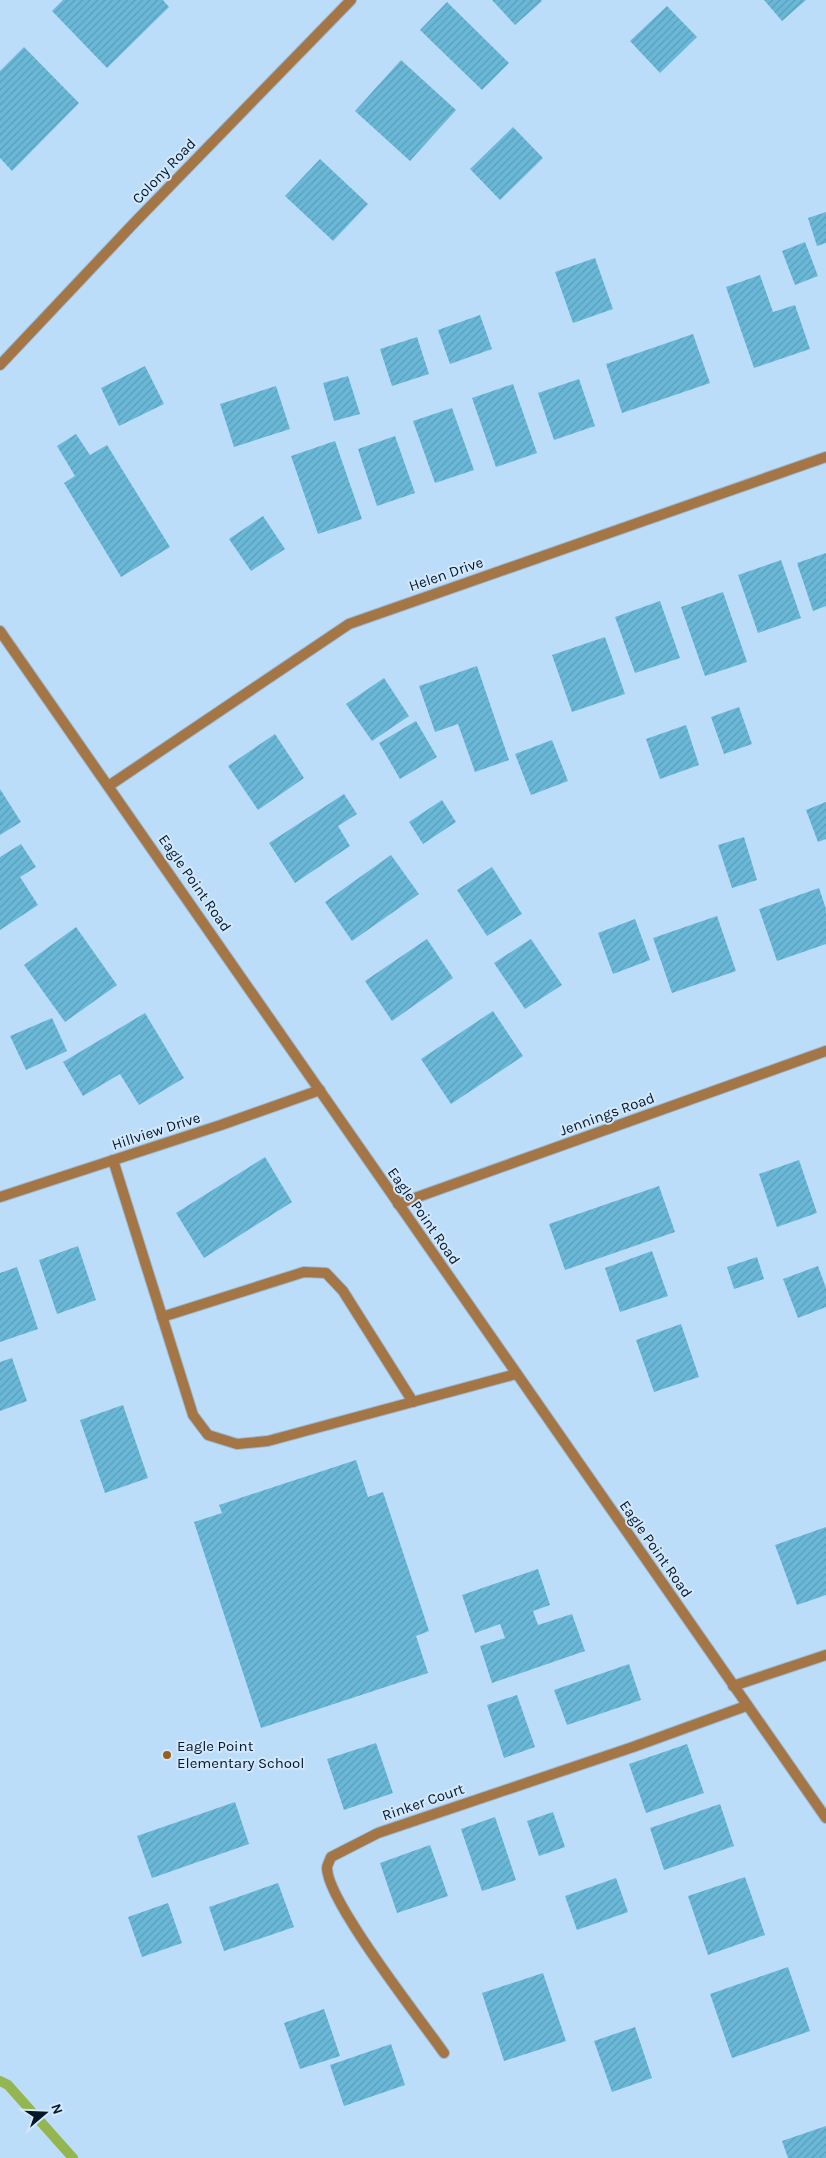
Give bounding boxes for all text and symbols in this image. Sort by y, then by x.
street label: Colony Road [128,135,200,207]
street label: Helen Drive [407,553,485,595]
street label: Eagle Point Road [155,831,235,935]
street label: Jennings Road [557,1088,657,1140]
street label: Hillview Drive [109,1108,203,1154]
street label: Eagle Point Road [384,1164,464,1268]
street label: Eagle Point Road [616,1497,696,1601]
place label: Eagle Point Elementary School [177,1737,304,1772]
marker: Eagle Point Elementary School [161,1749,173,1761]
street label: Rinker Court [380,1779,467,1824]
north arrow [20,2088,70,2138]
text: N [47,2101,66,2116]

